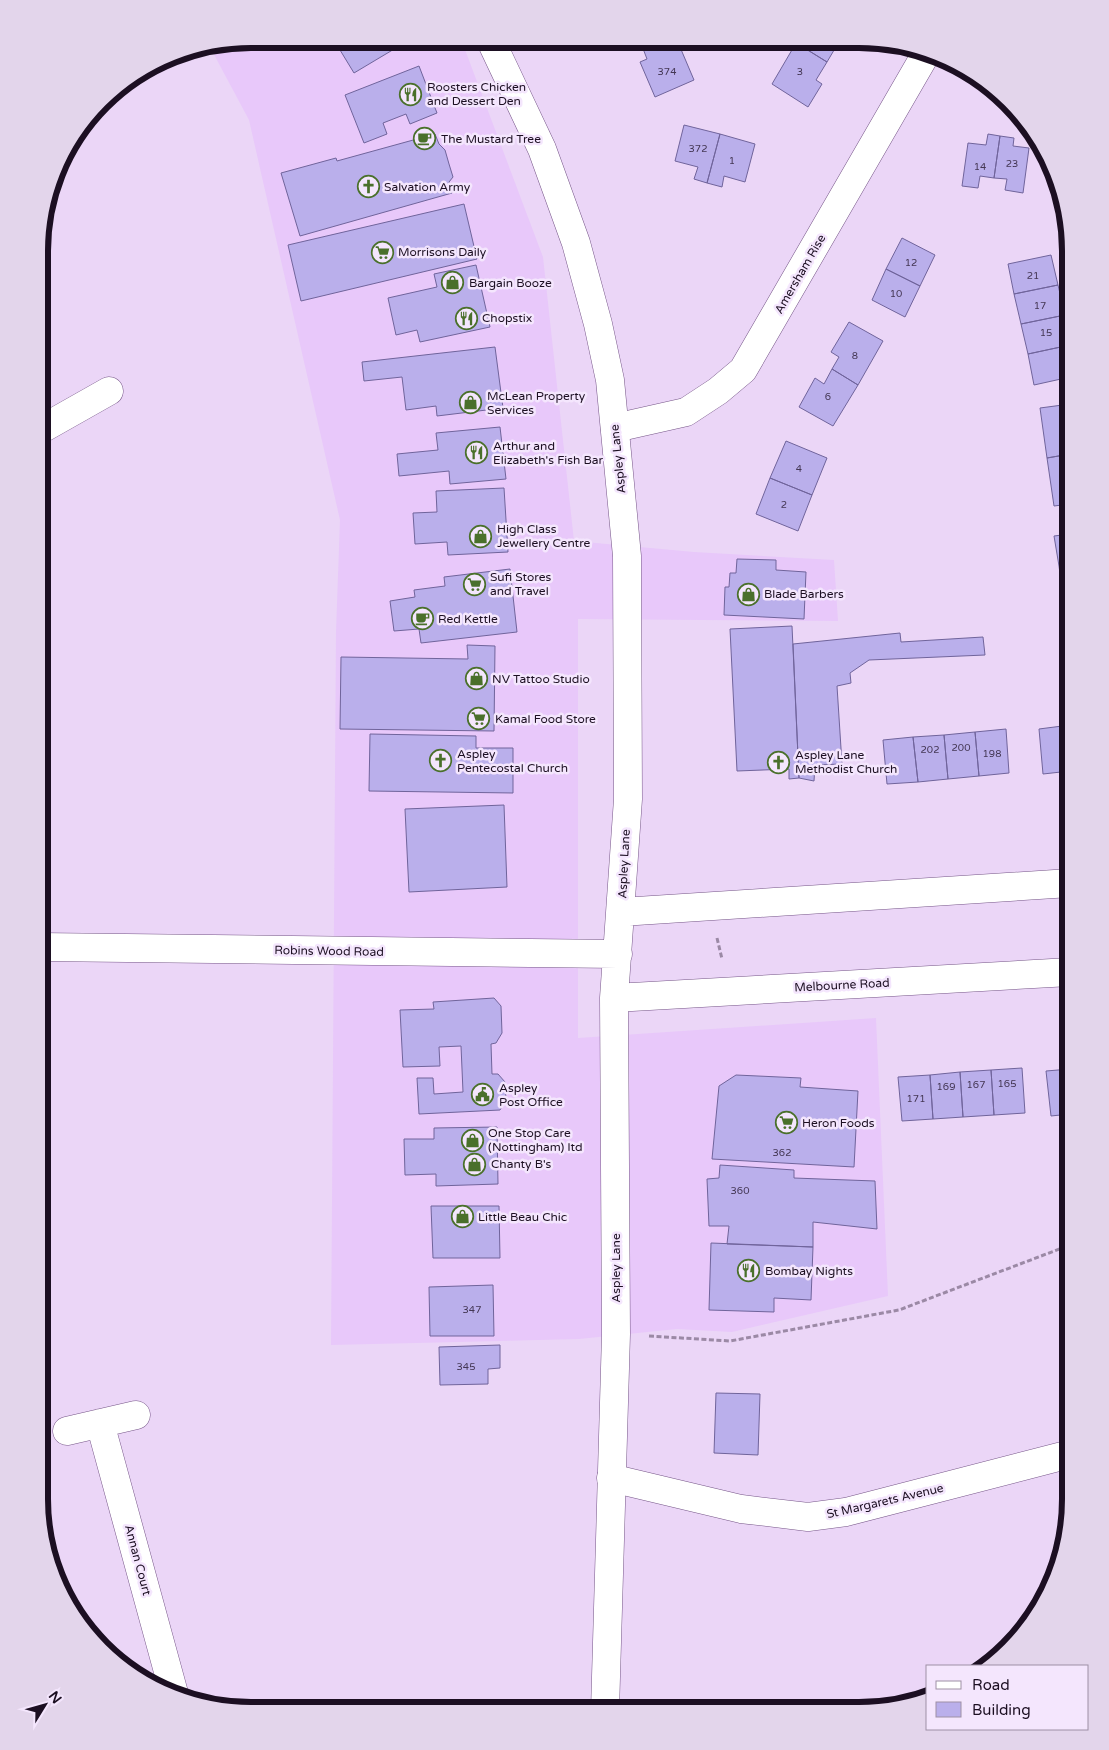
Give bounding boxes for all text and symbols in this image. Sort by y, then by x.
house number: 374 [658,66,676,78]
house number: 3 [797,66,803,78]
place label: Roosters Chicken and Dessert Den [427,80,526,108]
restaurant icon: Roosters Chicken and Dessert Den [399,82,423,106]
cafe icon: The Mustard Tree [413,127,437,151]
place label: The Mustard Tree [441,132,541,146]
house number: 372 [689,143,707,155]
house number: 1 [729,155,735,167]
house number: 23 [1006,158,1018,170]
house number: 14 [974,161,986,173]
church icon: Salvation Army [356,175,380,199]
place label: Salvation Army [384,180,471,194]
street label: Amersham Rise [772,232,828,316]
supermarket icon: Morrisons Daily [370,240,394,264]
place label: Morrisons Daily [398,245,487,259]
house number: 12 [905,257,917,269]
house number: 21 [1027,270,1039,282]
shop icon: Bargain Booze [441,271,465,295]
place label: Bargain Booze [469,276,552,290]
house number: 10 [890,288,902,300]
house number: 17 [1034,300,1046,312]
restaurant icon: Chopstix [454,306,478,330]
place label: Chopstix [482,311,532,325]
house number: 15 [1040,327,1052,339]
house number: 8 [852,350,858,362]
place label: McLean Property Services [487,389,586,417]
shop icon: McLean Property Services [459,391,483,415]
house number: 6 [825,391,831,403]
street label: Aspley Lane [607,424,629,494]
place label: Arthur and Elizabeth's Fish Bar [493,439,604,467]
restaurant icon: Arthur and Elizabeth's Fish Bar [465,441,489,465]
house number: 4 [796,463,802,475]
house number: 2 [781,499,787,511]
place label: High Class Jewellery Centre [497,522,591,550]
shop icon: High Class Jewellery Centre [469,524,493,548]
place label: Sufi Stores and Travel [490,570,551,598]
supermarket icon: Sufi Stores and Travel [462,572,486,596]
shop icon: Blade Barbers [736,582,760,606]
place label: Blade Barbers [764,587,844,601]
cafe icon: Red Kettle [410,607,434,631]
place label: Red Kettle [438,612,498,626]
shop icon: NV Tattoo Studio [464,667,488,691]
place label: NV Tattoo Studio [492,672,590,686]
supermarket icon: Kamal Food Store [467,707,491,731]
place label: Kamal Food Store [495,712,596,726]
house number: 200 [952,742,970,754]
house number: 202 [921,744,939,756]
place label: Aspley Pentecostal Church [457,747,568,775]
place label: Aspley Lane Methodist Church [795,748,897,776]
house number: 198 [983,748,1001,760]
church icon: Aspley Pentecostal Church [429,749,453,773]
church icon: Aspley Lane Methodist Church [767,750,791,774]
street label: Aspley Lane [615,829,633,899]
street label: Robins Wood Road [274,943,384,959]
street label: Melbourne Road [794,976,890,994]
house number: 165 [998,1078,1016,1090]
house number: 167 [967,1079,985,1091]
place label: Aspley Post Office [499,1081,563,1109]
house number: 169 [937,1081,955,1093]
public building icon: Aspley Post Office [471,1083,495,1107]
house number: 171 [907,1093,925,1105]
supermarket icon: Heron Foods [774,1111,798,1135]
place label: Heron Foods [802,1116,875,1130]
place label: One Stop Care (Nottingham) ltd [488,1126,582,1154]
shop icon: One Stop Care (Nottingham) ltd [460,1128,484,1152]
house number: 362 [773,1147,791,1159]
shop icon: Chanty B's [463,1152,487,1176]
place label: Chanty B's [491,1157,552,1171]
house number: 360 [731,1185,749,1197]
shop icon: Little Beau Chic [450,1205,474,1229]
place label: Little Beau Chic [478,1210,567,1224]
street label: Aspley Lane [609,1233,623,1303]
restaurant icon: Bombay Nights [737,1259,761,1283]
place label: Bombay Nights [765,1264,853,1278]
house number: 347 [463,1304,481,1316]
house number: 345 [457,1361,475,1373]
street label: St Margarets Avenue [825,1481,945,1521]
street label: Annan Court [122,1523,154,1597]
legend [926,1665,1089,1730]
text: Road [972,1676,1010,1694]
north arrow [20,1680,70,1730]
text: N [45,1688,65,1707]
text: Building [972,1701,1031,1719]

